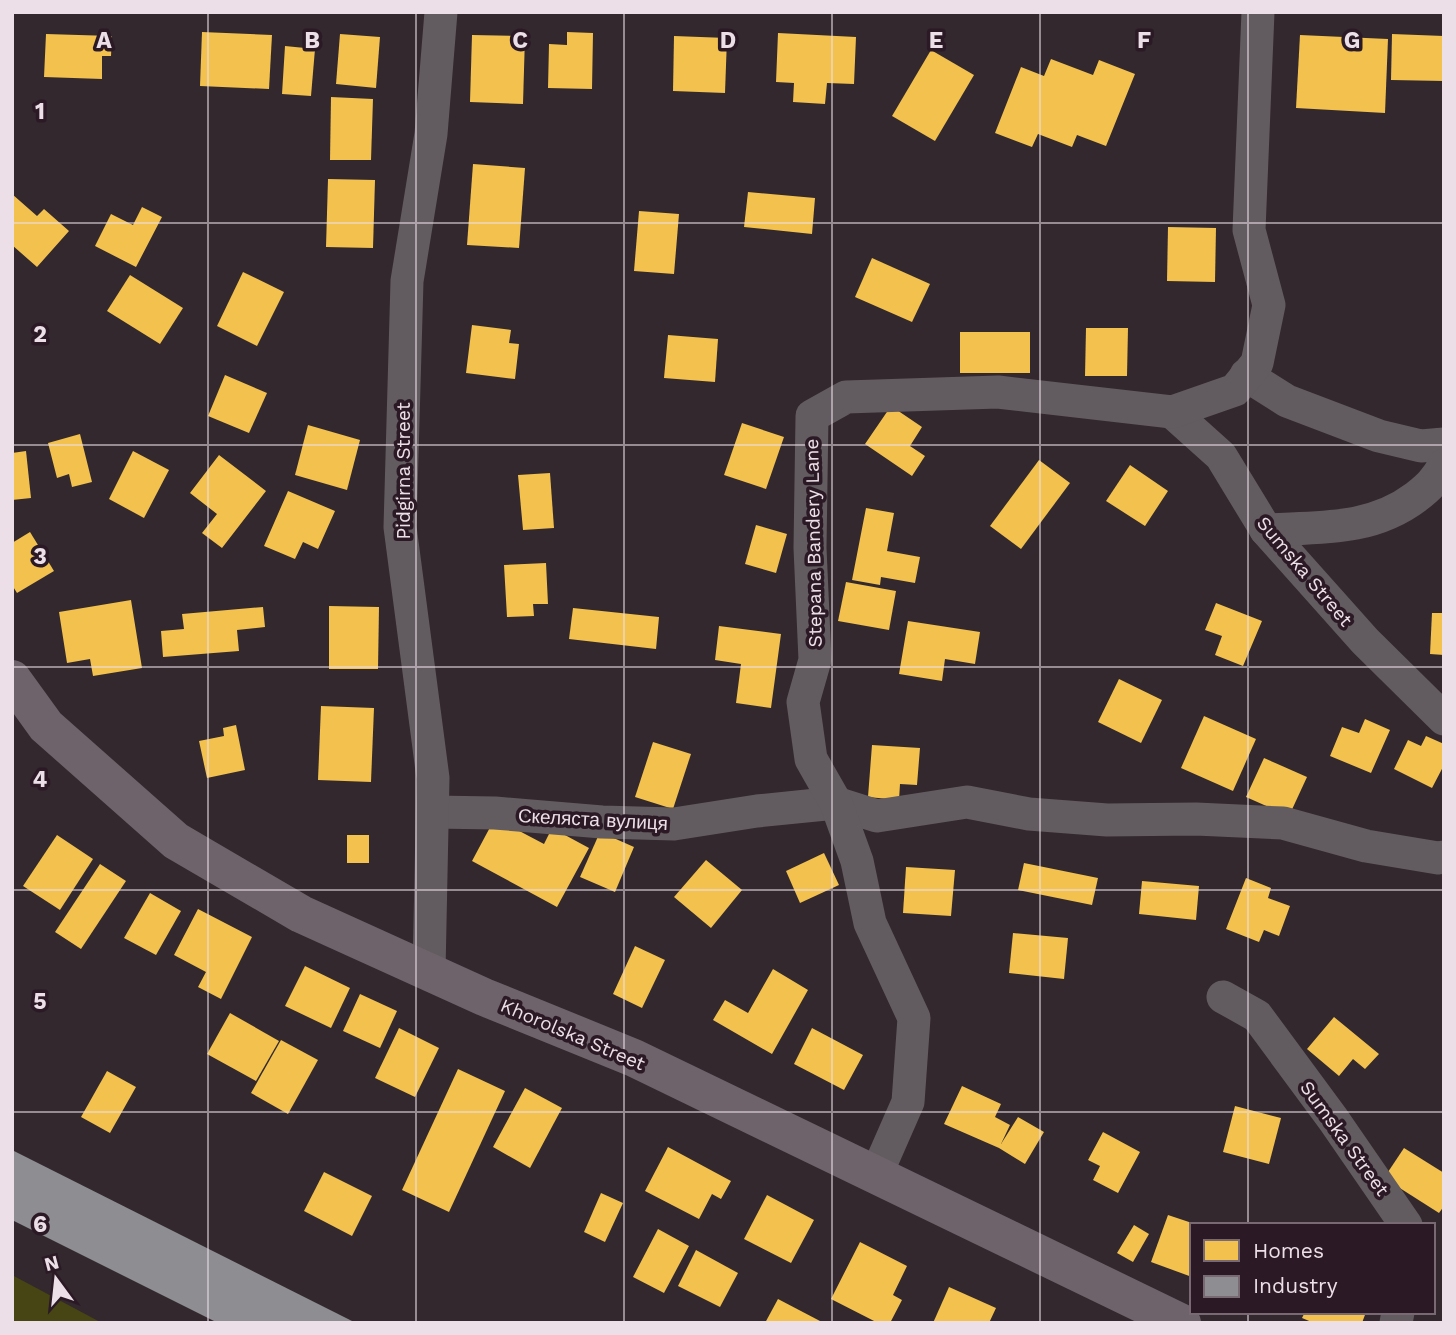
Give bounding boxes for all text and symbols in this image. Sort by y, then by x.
text: A [96,27,112,54]
text: B [304,27,320,54]
text: C [512,27,528,54]
text: D [720,27,736,54]
text: E [929,27,943,54]
text: F [1137,27,1151,54]
text: G [1344,27,1360,54]
text: 1 [35,98,45,125]
text: 2 [33,321,47,348]
street label: Pidgirna Street [392,402,415,540]
street label: Stepana Bandery Lane [800,439,827,647]
street label: Sumska Street [1252,512,1357,631]
text: 3 [33,543,47,570]
text: 4 [33,766,48,793]
street label: Скеляста вулиця [517,804,669,835]
text: 5 [33,988,47,1015]
street label: Khorolska Street [497,994,649,1075]
street label: Sumska Street [1295,1076,1394,1200]
text: 6 [33,1211,47,1238]
legend [1190,1223,1435,1314]
text: Homes [1253,1238,1324,1263]
north arrow [21,1244,91,1314]
text: N [42,1250,62,1276]
text: Industry [1253,1273,1338,1298]

